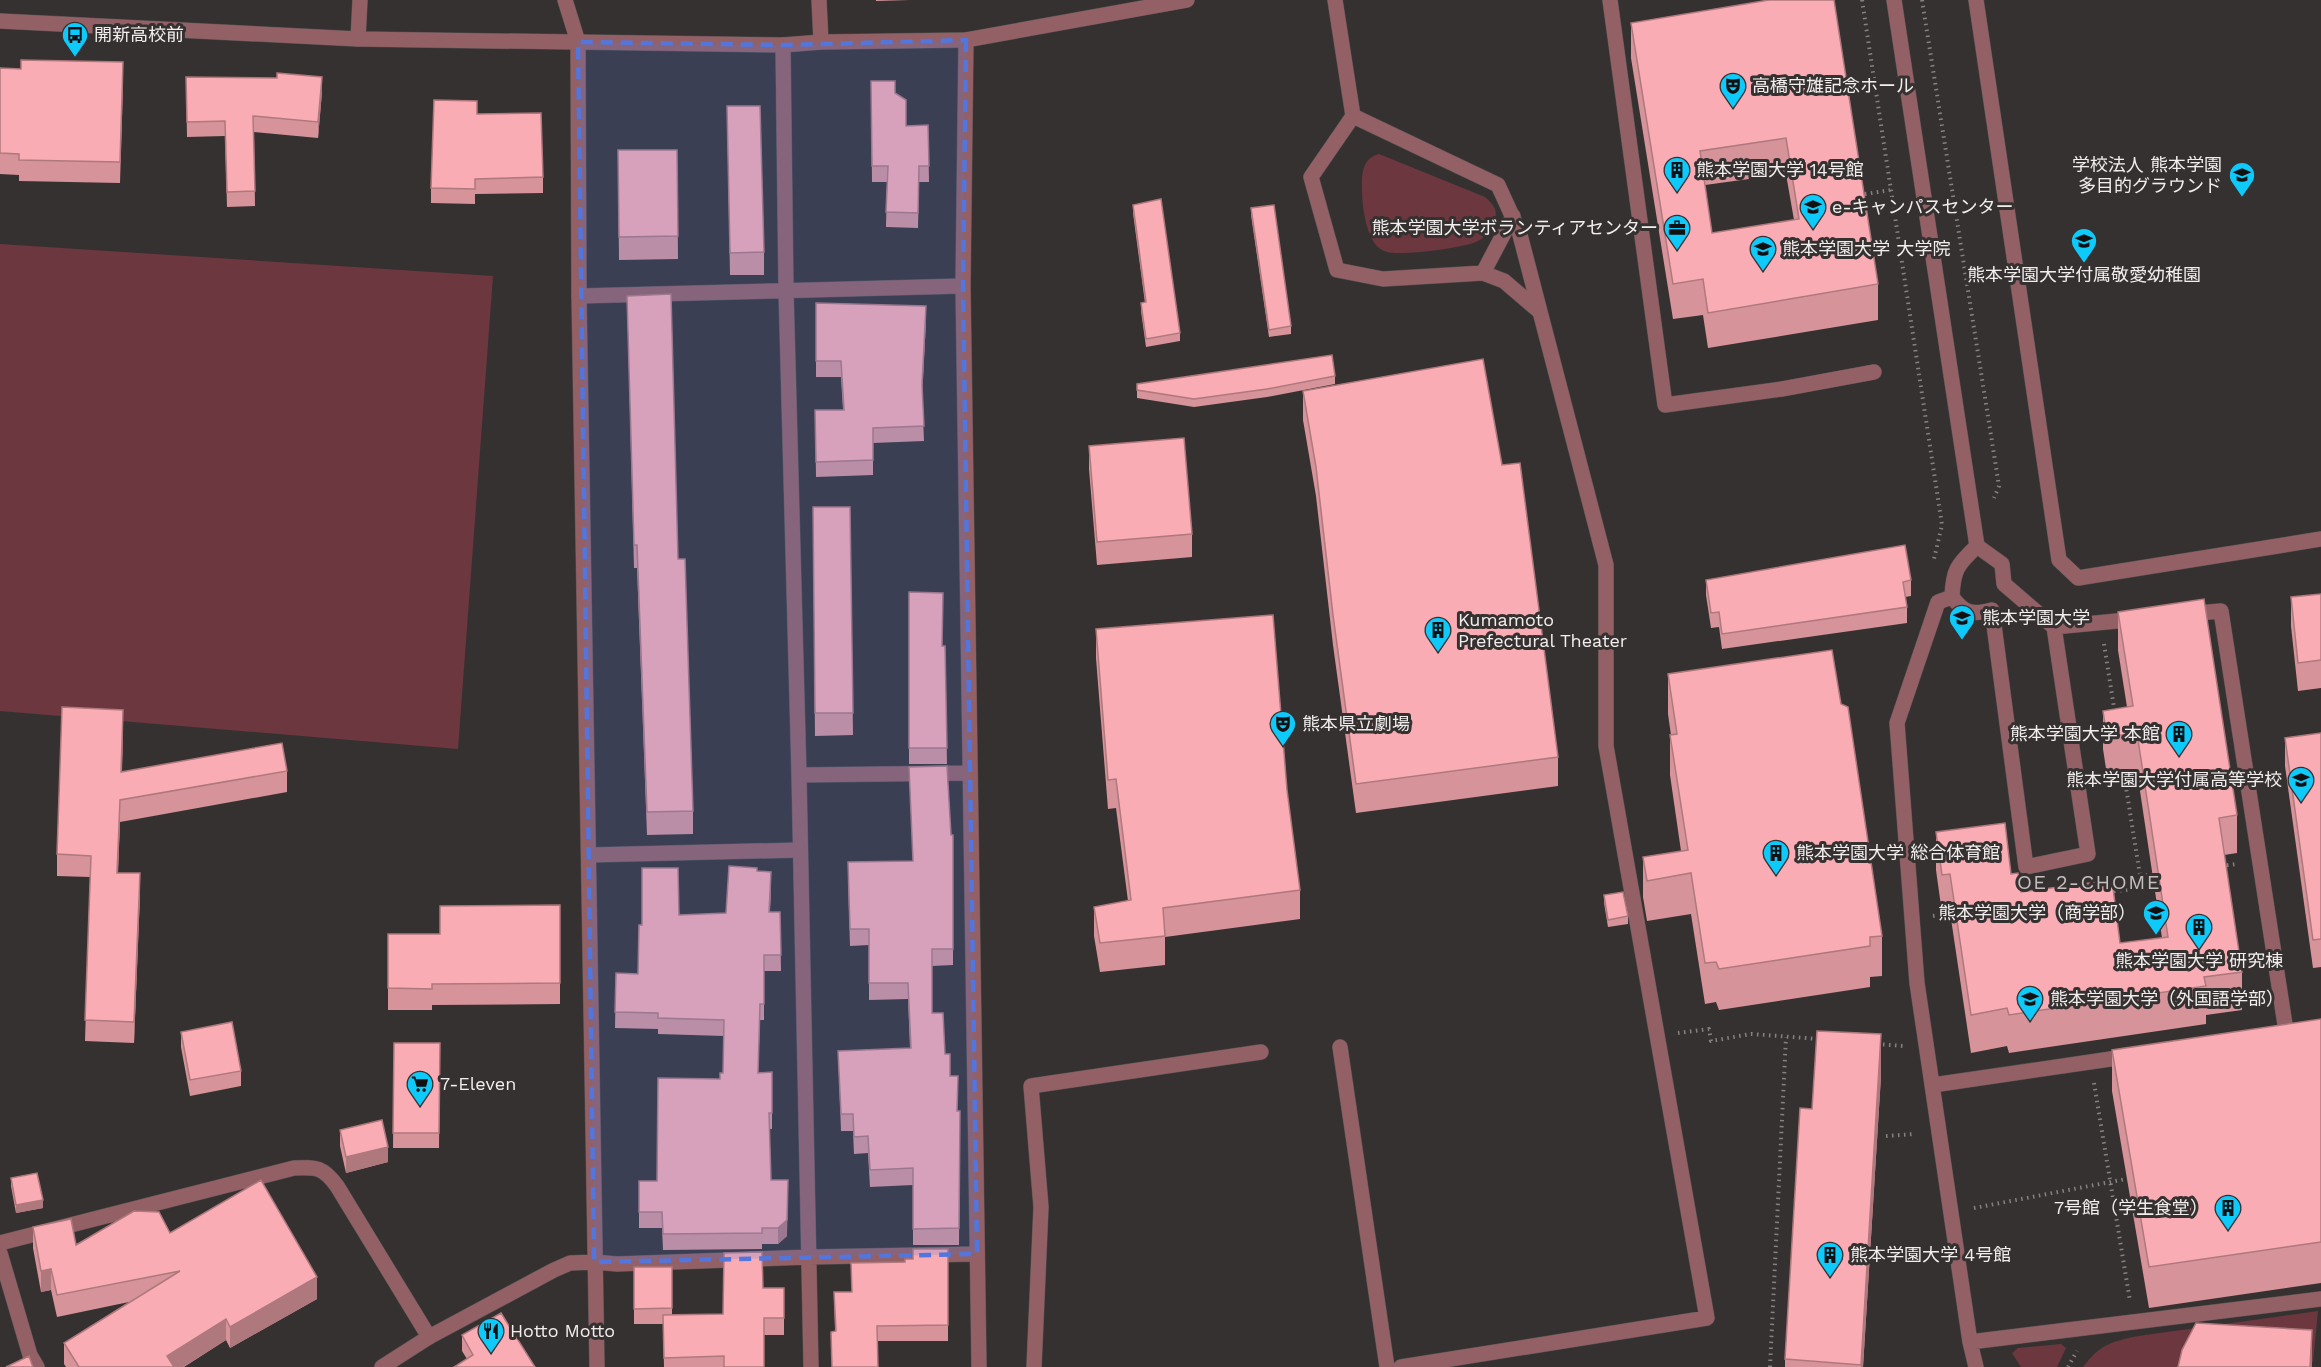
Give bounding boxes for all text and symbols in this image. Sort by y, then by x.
bus stop icon: 開新高校前 [60,20,90,58]
place label: 開新高校前 [94,24,184,45]
theatre icon: 高橋守雄記念ホール [1718,71,1748,109]
place label: 高橋守雄記念ホール [1752,75,1914,96]
place label: 学校法人 熊本学園 多目的グラウンド [2072,154,2222,196]
building icon: 熊本学園大学 14号館 [1662,155,1692,193]
place label: 熊本学園大学 14号館 [1696,159,1864,180]
school or university icon: 学校法人 熊本学園 多目的グラウンド [2227,160,2257,198]
school or university icon: e-キャンパスセンター [1798,192,1828,230]
place label: e-キャンパスセンター [1832,196,2014,217]
office icon: 熊本学園大学ボランティアセンター [1662,213,1692,251]
place label: 熊本学園大学ボランティアセンター [1371,217,1658,238]
school or university icon: 熊本学園大学付属敬愛幼稚園 [2069,226,2099,264]
school or university icon: 熊本学園大学 大学院 [1748,234,1778,272]
place label: 熊本学園大学 大学院 [1782,238,1950,259]
place label: 熊本学園大学付属敬愛幼稚園 [1967,264,2201,285]
school or university icon: 熊本学園大学 [1947,603,1977,641]
place label: 熊本学園大学 [1982,607,2090,628]
place label: Kumamoto Prefectural Theater [1458,609,1627,651]
building icon: Kumamoto Prefectural Theater [1423,615,1453,653]
theatre icon: 熊本県立劇場 [1268,709,1298,747]
place label: 熊本県立劇場 [1302,713,1410,734]
building icon: 熊本学園大学 本館 [2164,719,2194,757]
place label: 熊本学園大学 本館 [2010,723,2160,744]
school or university icon: 熊本学園大学付属高等学校 [2286,765,2316,803]
place label: 熊本学園大学付属高等学校 [2066,769,2282,790]
building icon: 熊本学園大学 総合体育館 [1761,838,1791,876]
place label: 熊本学園大学 総合体育館 [1796,842,2000,863]
district label: OE 2-CHOME [2017,870,2161,894]
school or university icon: 熊本学園大学（商学部） [2141,898,2171,936]
place label: 熊本学園大学（商学部） [1938,902,2136,923]
building icon: 熊本学園大学 研究棟 [2184,912,2214,950]
place label: 熊本学園大学 研究棟 [2115,950,2283,971]
school or university icon: 熊本学園大学（外国語学部） [2015,984,2045,1022]
place label: 熊本学園大学（外国語学部） [2050,988,2284,1009]
supermarket icon: 7-Eleven [405,1069,435,1107]
place label: 7-Eleven [440,1073,516,1094]
building icon: 7号館（学生食堂） [2213,1193,2243,1231]
place label: 7号館（学生食堂） [2054,1197,2208,1218]
building icon: 熊本学園大学 4号館 [1815,1240,1845,1278]
place label: 熊本学園大学 4号館 [1850,1244,2011,1265]
restaurant icon: Hotto Motto [476,1316,506,1354]
place label: Hotto Motto [510,1320,615,1341]

